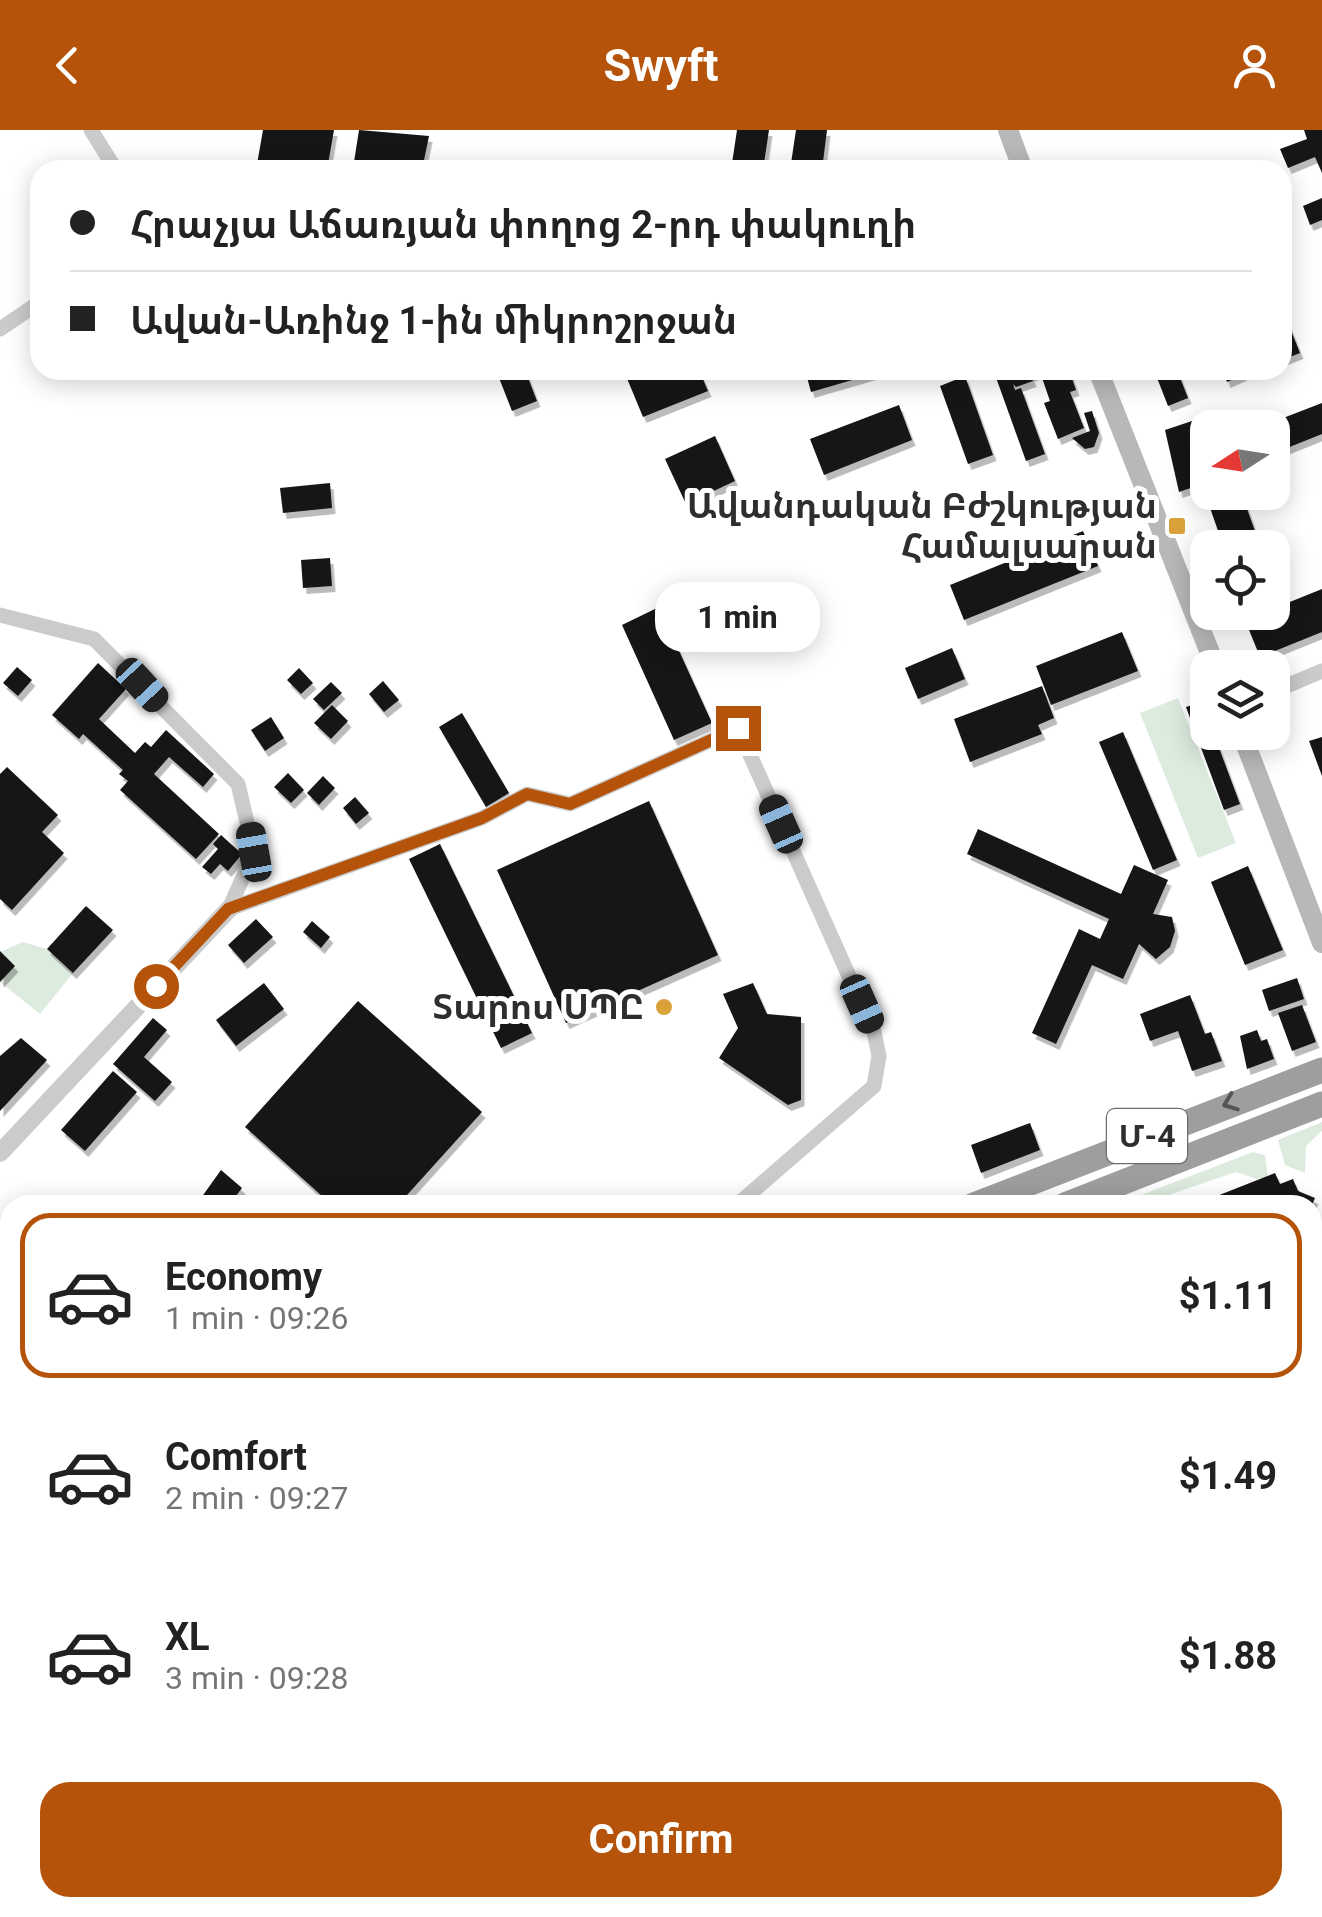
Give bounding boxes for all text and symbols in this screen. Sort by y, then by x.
icon: back [40,38,95,93]
icon: person [1227,38,1282,93]
text: Swyft [603,39,719,92]
text: Հրաչյա Աճառյան փողոց 2-րդ փակուղի [130,203,916,247]
text: Ավան-Առինջ 1-ին միկրոշրջան [130,299,737,343]
north arrow [1190,410,1290,510]
map controls [1190,410,1290,750]
place label: Ավանդական Բժշկության Համալսարան [687,486,1157,567]
marker: Ավանդական Բժշկության Համալսարան [1166,515,1188,537]
button: locate [1190,530,1290,630]
callout: 1 min [656,583,820,653]
text: 1 min [697,598,778,636]
button: layers [1190,650,1290,750]
car [111,653,173,717]
route end [716,706,761,751]
car [755,790,807,858]
car [234,820,274,884]
route start [134,964,179,1009]
car [836,970,888,1038]
place label: Տարոս ՍՊԸ [432,987,644,1028]
marker: Տարոս ՍՊԸ [653,996,675,1018]
one-way arrow [1223,1091,1240,1112]
road number: Մ-4 [1107,1109,1187,1163]
icon: car [45,1251,135,1341]
text: Economy [165,1255,322,1299]
text: $1.11 [1179,1274,1277,1318]
text: 1 min · 09:26 [165,1299,348,1337]
icon: car [45,1431,135,1521]
text: Comfort [165,1435,307,1479]
text: $1.49 [1179,1454,1277,1498]
text: 2 min · 09:27 [165,1479,348,1517]
icon: car [45,1611,135,1701]
text: XL [165,1615,210,1659]
text: $1.88 [1179,1634,1277,1678]
text: 3 min · 09:28 [165,1659,348,1697]
button: Confirm [40,1782,1282,1897]

